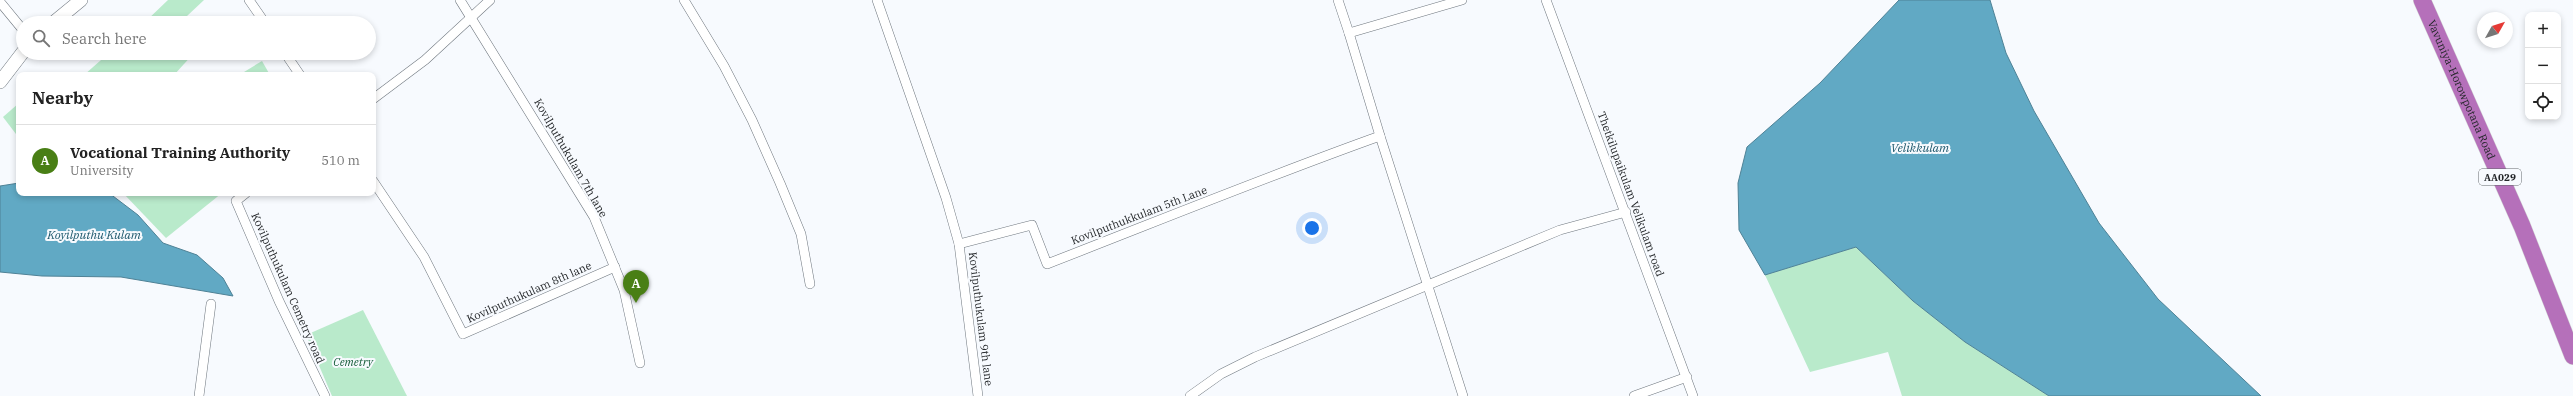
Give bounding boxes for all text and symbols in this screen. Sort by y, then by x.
north arrow [2477,12,2513,48]
map controls [2525,12,2561,120]
button: + [2525,12,2561,48]
search box [16,16,376,60]
street label: Vavuniya-Horowpotana Road [2425,18,2499,162]
icon: search [30,27,52,49]
text: Search here [62,29,147,48]
button: − [2525,48,2561,84]
button: locate [2525,84,2561,120]
text: Nearby [32,87,93,109]
street label: Kovilputhukulam 7th lane [531,96,611,220]
street label: Thetkilupaikulam Velikulam road [1595,110,1667,279]
water label: Velikkulam [1891,140,1949,155]
text: Vocational Training Authority [70,143,290,162]
text: A [40,152,50,169]
text: 510 m [321,152,360,169]
text: University [70,162,133,179]
road number: AA029 [2479,169,2521,185]
street label: Kovilputhukkulam 5th Lane [1069,183,1209,247]
street label: Kovilputhukulam Cemetry road [248,210,328,366]
your location [1302,218,1322,238]
water label: Koyilputhu Kulam [46,227,141,242]
street label: Kovilputhukulam 9th lane [966,251,996,387]
street label: Kovilputhukulam 8th lane [465,258,594,326]
pin: A [623,270,649,303]
park label: Cemetry [333,355,374,369]

